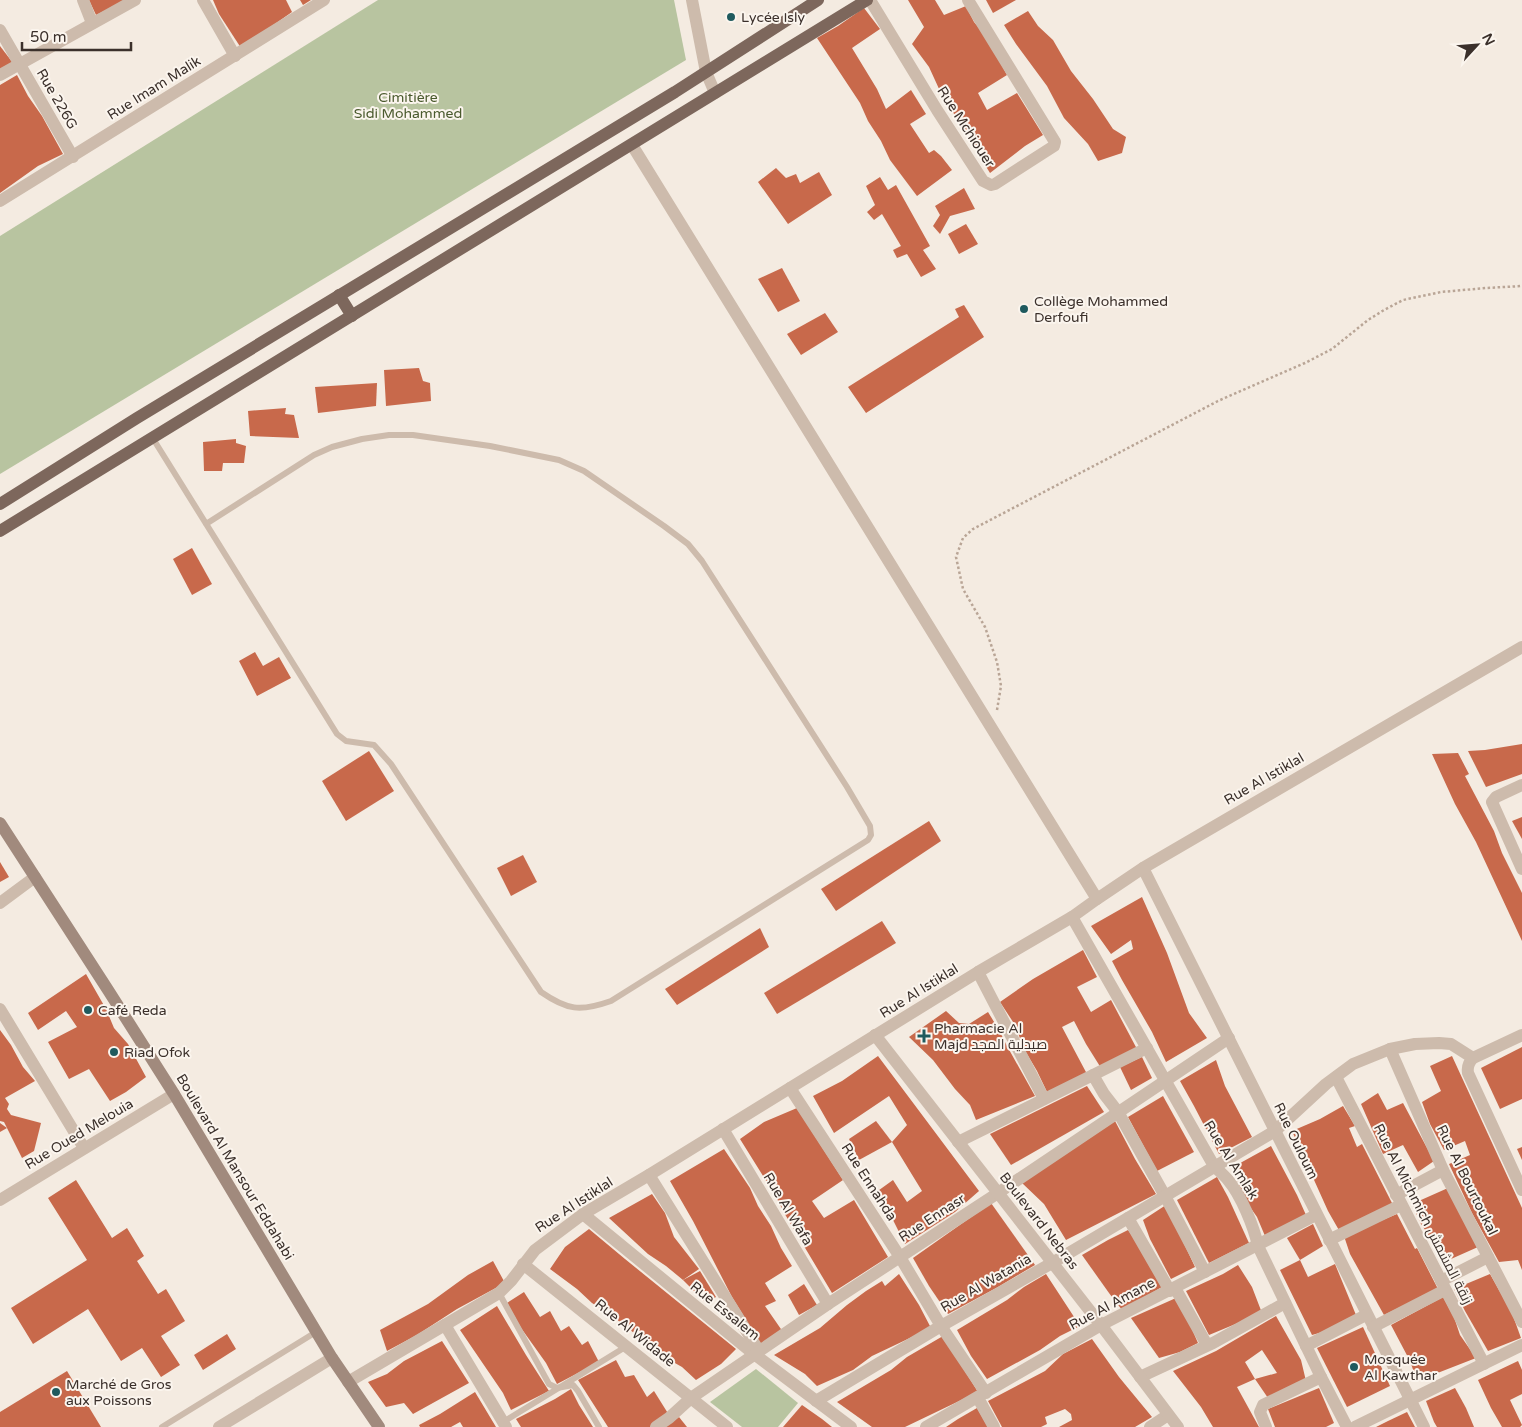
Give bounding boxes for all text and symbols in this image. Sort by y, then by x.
place label: Lycée Isly [741,9,805,26]
marker: Lycée Isly [725,11,737,23]
scale bar [22,20,131,52]
north arrow [1452,20,1502,70]
text: 50 m [30,28,67,46]
text: N [1478,31,1498,48]
street label: Rue Imam Malik [104,52,204,124]
street label: Rue 226G [33,66,81,132]
street label: Rue Mchiouer [933,83,999,171]
park label: Cimitière Sidi Mohammed [354,89,462,122]
place label: Collège Mohammed Derfoufi [1034,293,1168,326]
marker: Collège Mohammed Derfoufi [1018,303,1030,315]
street label: Rue Al Istiklal [1221,749,1307,809]
street label: Rue Al Istiklal [877,960,961,1022]
place label: Café Reda [98,1002,167,1019]
marker: Café Reda [82,1004,94,1016]
place label: Pharmacie Al Majd صيدلية المجد [934,1020,1047,1053]
marker: Pharmacie Al Majd صيدلية المجد [918,1030,930,1042]
place label: Riad Ofok [124,1044,191,1061]
marker: Riad Ofok [108,1046,120,1058]
street label: Boulevard Al Mansour Eddahabi [173,1071,297,1263]
street label: Rue Oued Melouia [22,1095,136,1173]
street label: Rue Ouloum [1270,1100,1322,1182]
street label: Rue Al Amlak [1200,1117,1262,1203]
street label: Rue Al Michmich زنقة المشمش [1370,1121,1476,1307]
street label: Rue Al Bourtoukal [1433,1122,1501,1238]
street label: Rue Ennahda [838,1140,900,1224]
street label: Boulevard Nebras [996,1169,1082,1273]
street label: Rue Al Wafa [760,1170,816,1248]
street label: Rue Al Istiklal [532,1174,616,1236]
street label: Rue Ennasr [896,1190,969,1246]
street label: Rue Al Watania [938,1250,1034,1316]
street label: Rue Al Amane [1066,1274,1158,1334]
street label: Rue Essalem [687,1278,763,1344]
street label: Rue Al Widade [591,1295,679,1371]
place label: Mosquée Al Kawthar [1364,1351,1438,1384]
marker: Mosquée Al Kawthar [1348,1361,1360,1373]
place label: Marché de Gros aux Poissons [66,1376,172,1409]
marker: Marché de Gros aux Poissons [50,1386,62,1398]

